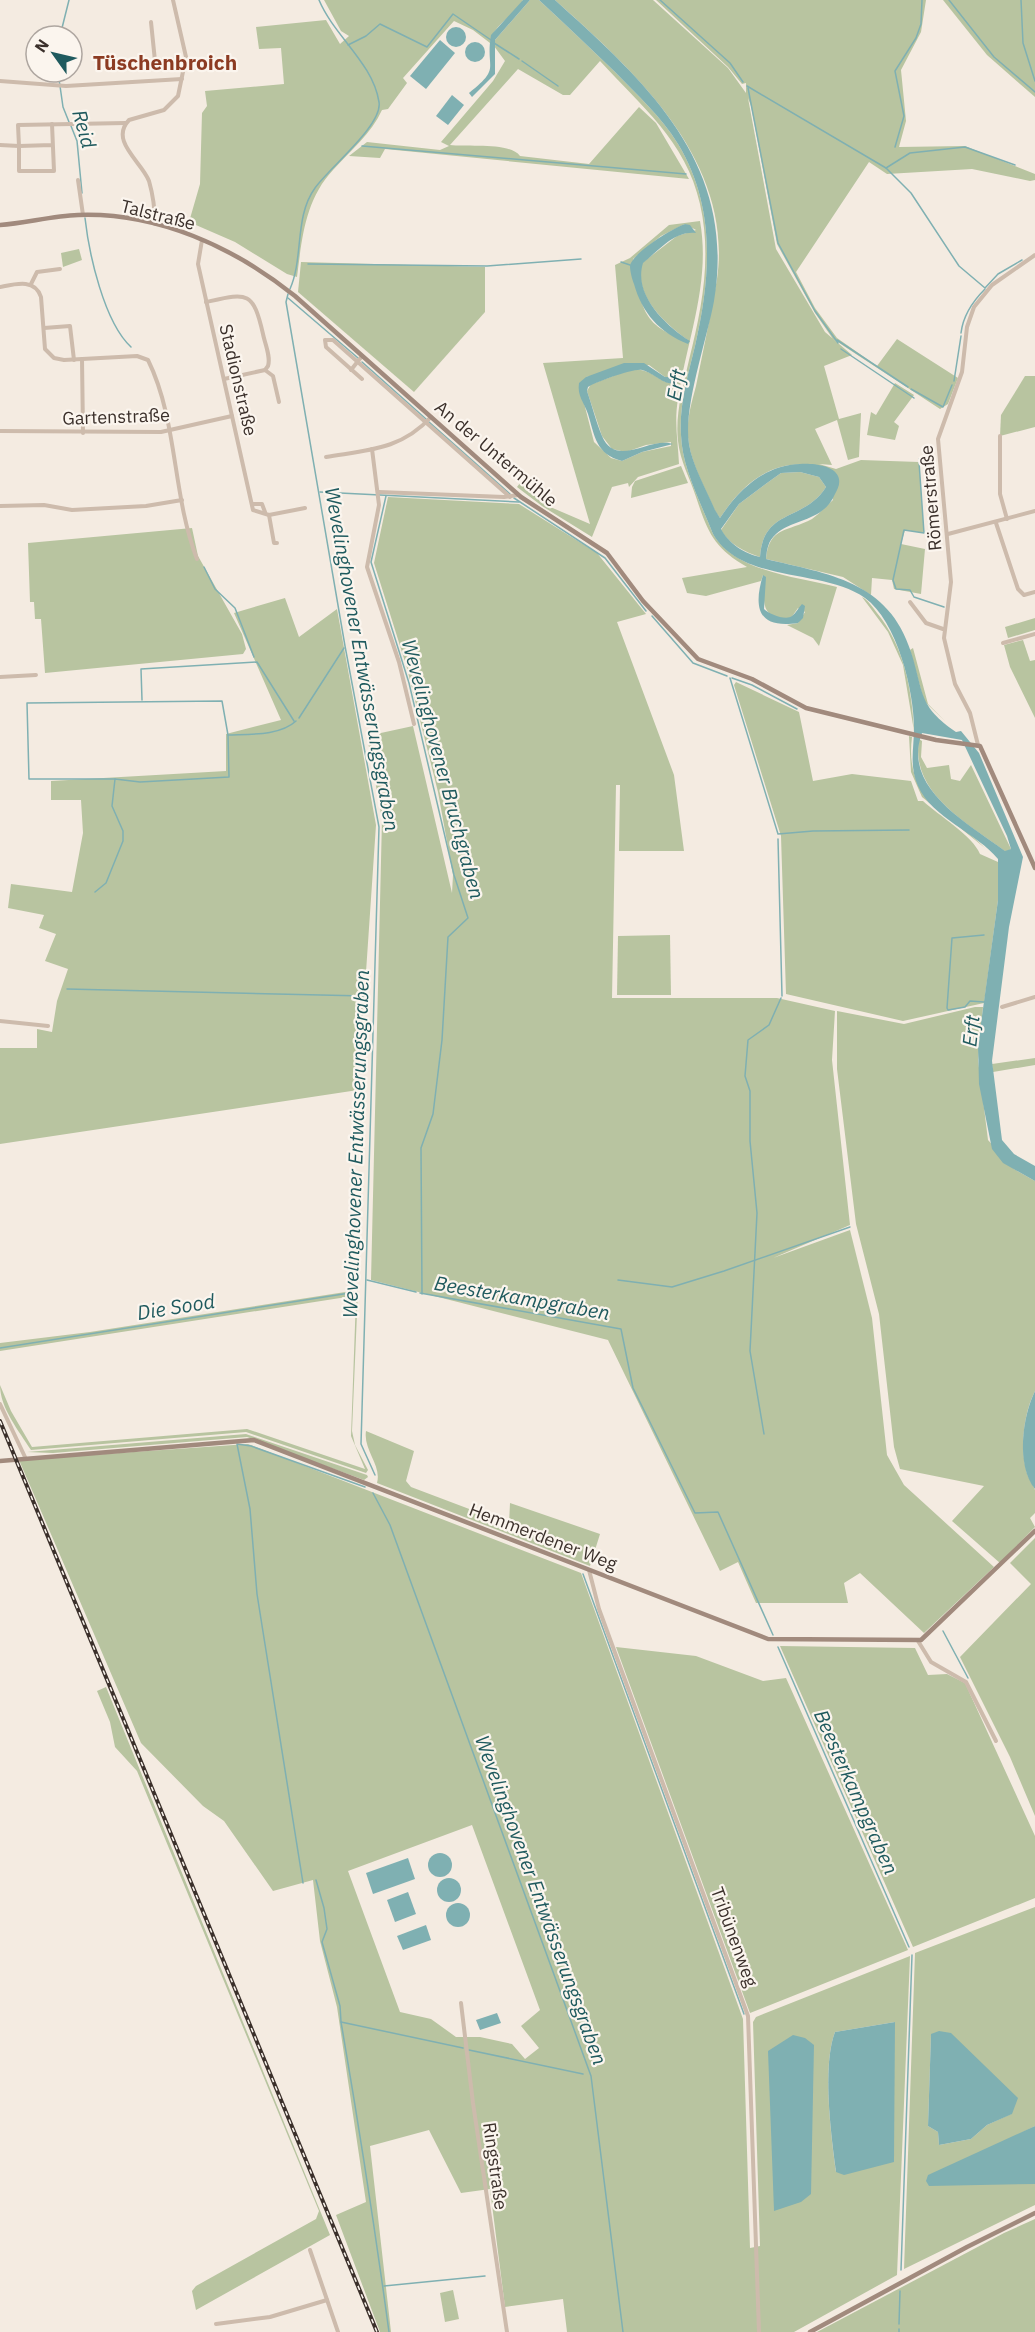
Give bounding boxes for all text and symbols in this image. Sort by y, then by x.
north arrow [24,24,84,84]
text: N [30,35,53,56]
district label: Tüschenbroich [93,48,237,76]
water label: Reid [66,106,103,152]
street label: Talstraße [118,194,198,235]
street label: Stadionstraße [214,322,263,438]
water label: Erft [659,367,692,403]
street label: An der Untermühle [430,396,563,512]
street label: Gartenstraße [62,403,170,430]
street label: Römerstraße [914,444,947,552]
water label: Wevelinghovener Entwässerungsgraben [319,485,406,833]
water label: Wevelinghovener Bruchgraben [396,636,491,902]
water label: Wevelinghovener Entwässerungsgraben [336,969,375,1319]
water label: Erft [955,1013,986,1048]
water label: Beesterkampgraben [432,1269,612,1326]
water label: Die Sood [135,1287,217,1326]
street label: Hemmerdener Weg [466,1498,621,1576]
water label: Beesterkampgraben [808,1705,905,1878]
water label: Wevelinghovener Entwässerungsgraben [469,1731,614,2068]
street label: Tribünenweg [706,1884,763,1990]
street label: Ringstraße [478,2121,513,2211]

